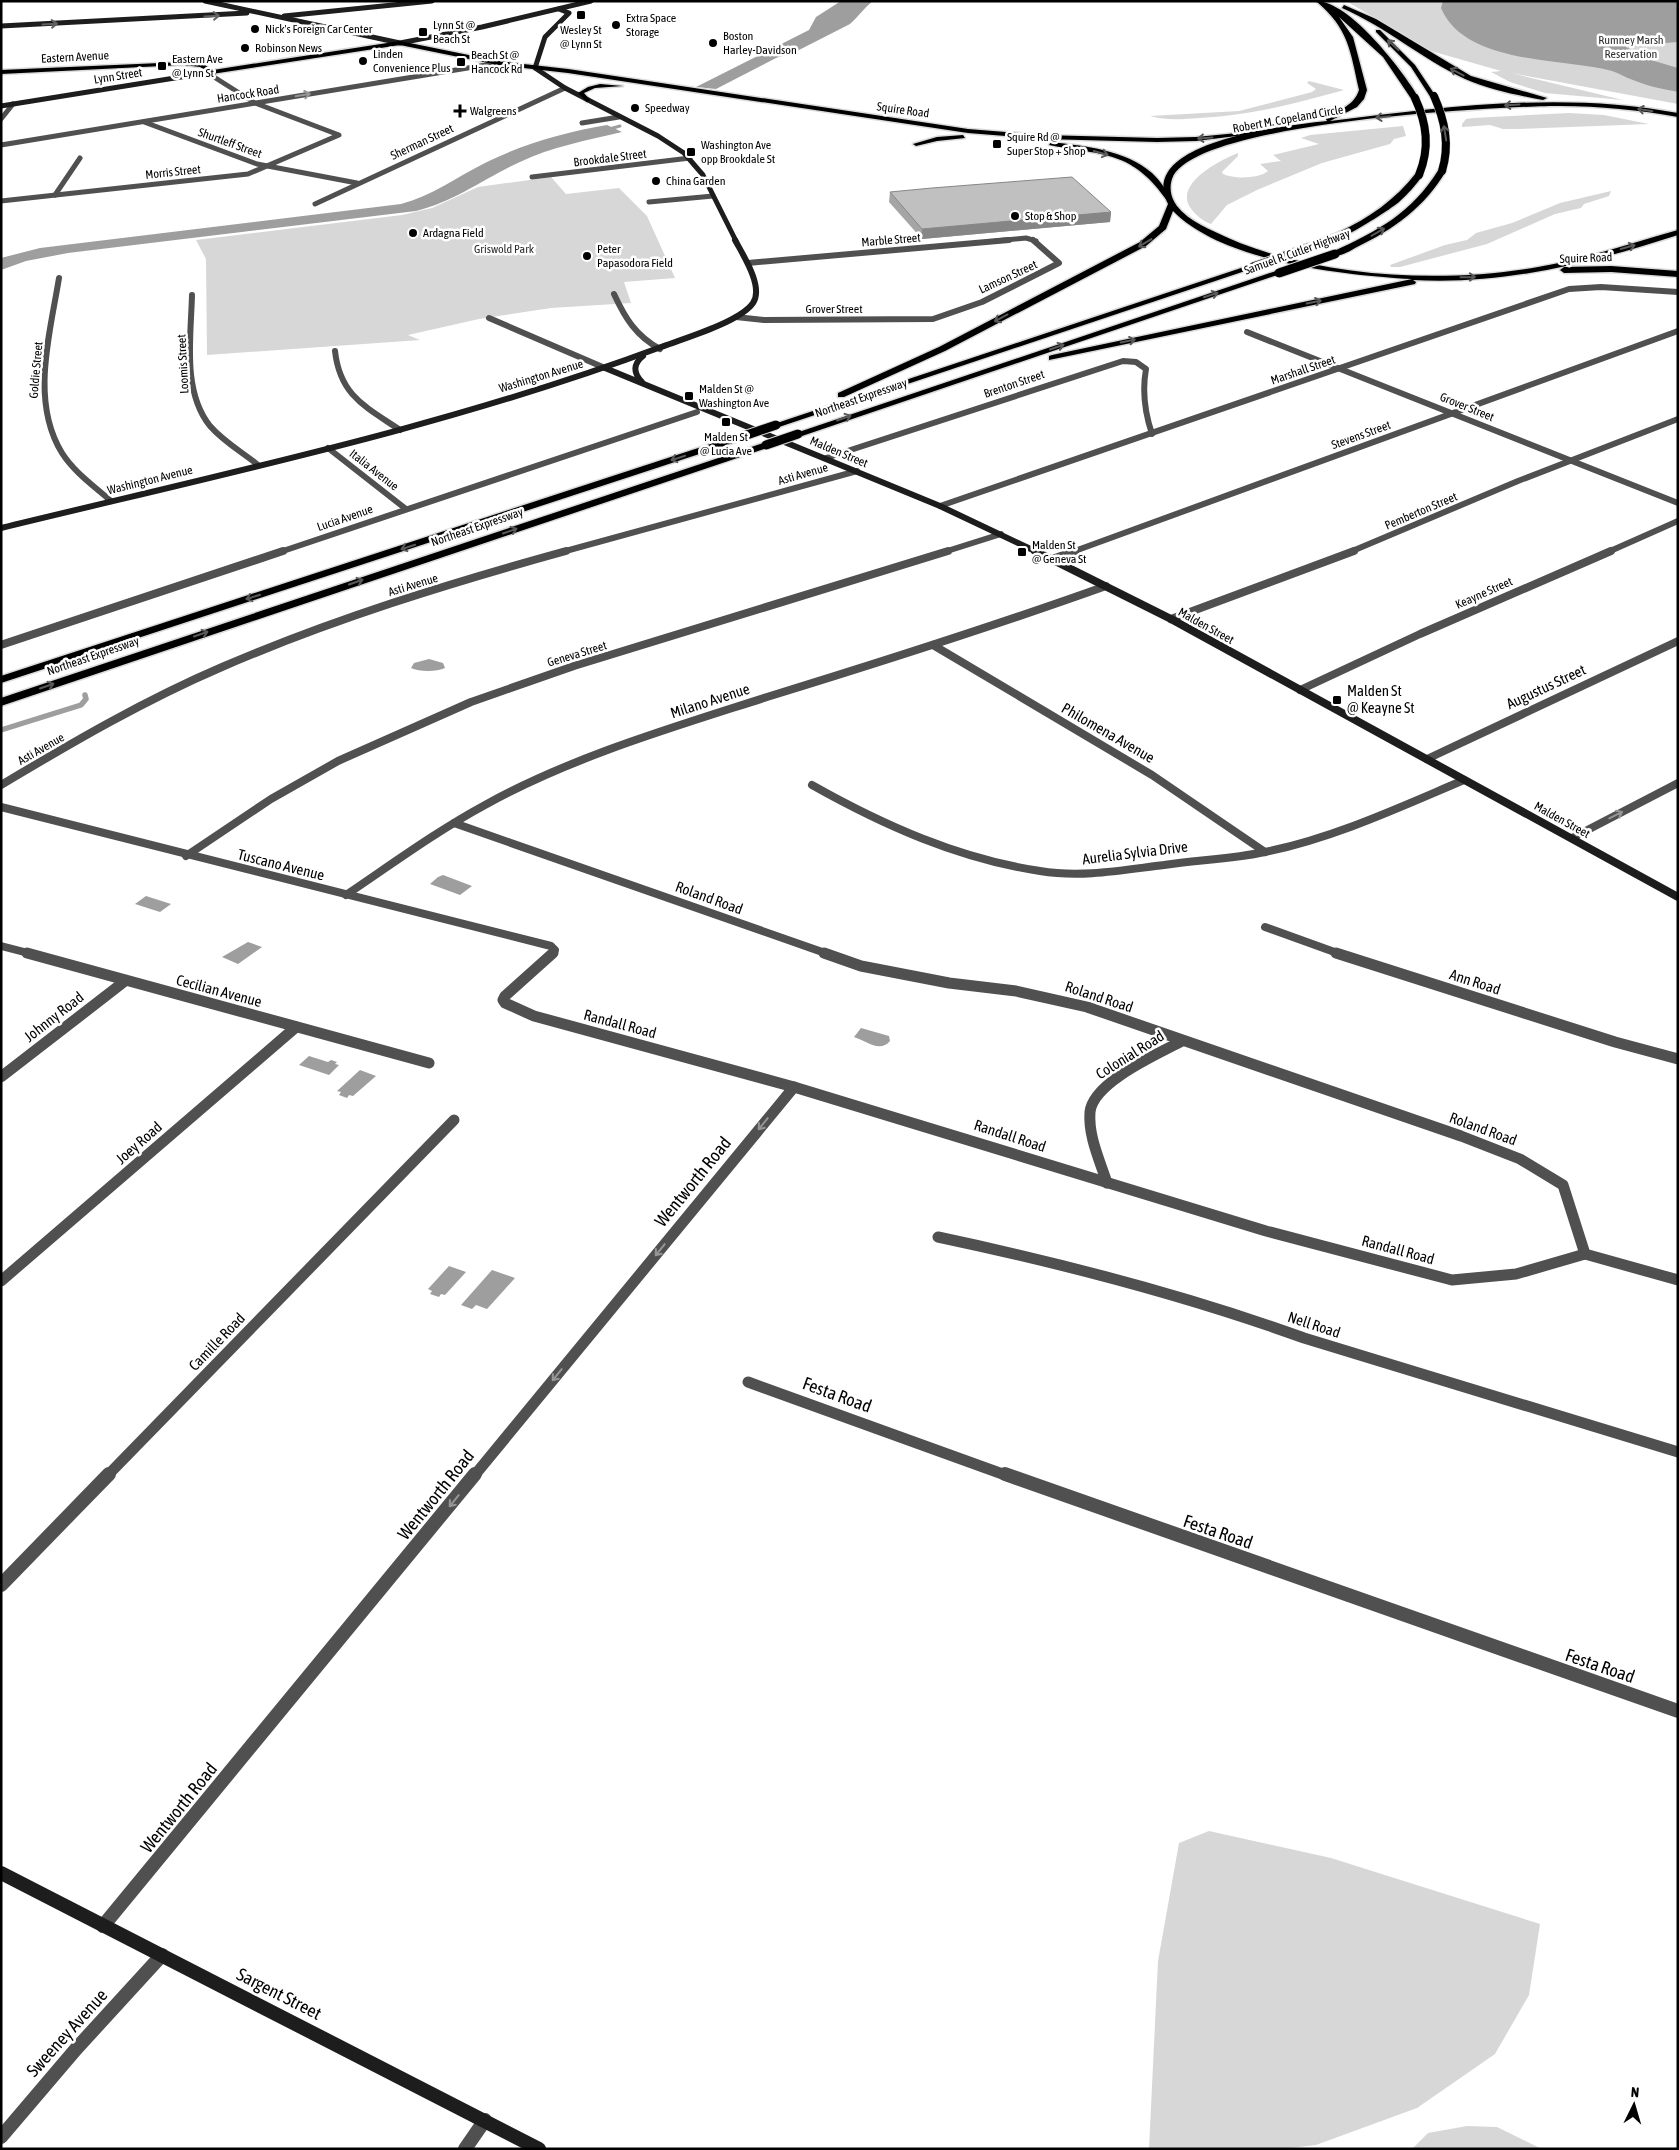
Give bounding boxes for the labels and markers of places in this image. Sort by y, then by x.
marker: Wesley St @ Lynn St [575,9,587,21]
place label: Extra Space Storage [626,11,676,39]
place label: Lynn St @ Beach St [433,18,475,46]
marker: Extra Space Storage [610,19,622,31]
place label: Nick's Foreign Car Center [265,22,373,36]
marker: Nick's Foreign Car Center [249,23,261,35]
place label: Wesley St @ Lynn St [560,23,603,51]
marker: Lynn St @ Beach St [417,26,429,38]
place label: Boston Harley-Davidson [723,29,797,57]
marker: Boston Harley-Davidson [707,37,719,49]
place label: Robinson News [255,41,322,55]
marker: Robinson News [239,42,251,54]
place label: Linden Convenience Plus [373,47,451,75]
place label: Beach St @ Hancock Rd [471,48,523,76]
place label: Eastern Ave @ Lynn St [172,52,223,80]
marker: Linden Convenience Plus [357,55,369,67]
marker: Beach St @ Hancock Rd [455,56,467,68]
marker: Eastern Ave @ Lynn St [156,60,168,72]
place label: Speedway [645,101,690,115]
marker: Speedway [629,102,641,114]
place label: Walgreens [470,104,517,118]
marker: Walgreens [454,105,466,117]
place label: Squire Rd @ Super Stop + Shop [1007,130,1086,158]
place label: Washington Ave opp Brookdale St [701,138,776,166]
marker: Squire Rd @ Super Stop + Shop [991,138,1003,150]
marker: Washington Ave opp Brookdale St [685,146,697,158]
place label: China Garden [666,174,725,188]
marker: China Garden [650,175,662,187]
place label: Stop & Shop [1025,209,1077,223]
marker: Stop & Shop [1009,210,1021,222]
place label: Ardagna Field [423,226,484,240]
marker: Ardagna Field [407,227,419,239]
place label: Peter Papasodora Field [597,242,673,270]
marker: Peter Papasodora Field [581,250,593,262]
place label: Malden St @ Washington Ave [699,382,769,410]
marker: Malden St @ Washington Ave [683,390,695,402]
marker: Malden St @ Lucia Ave [720,416,732,428]
place label: Malden St @ Lucia Ave [700,430,752,458]
place label: Malden St @ Geneva St [1032,538,1087,566]
marker: Malden St @ Geneva St [1016,546,1028,558]
place label: Malden St @ Keayne St [1347,682,1415,716]
marker: Malden St @ Keayne St [1331,694,1343,706]

